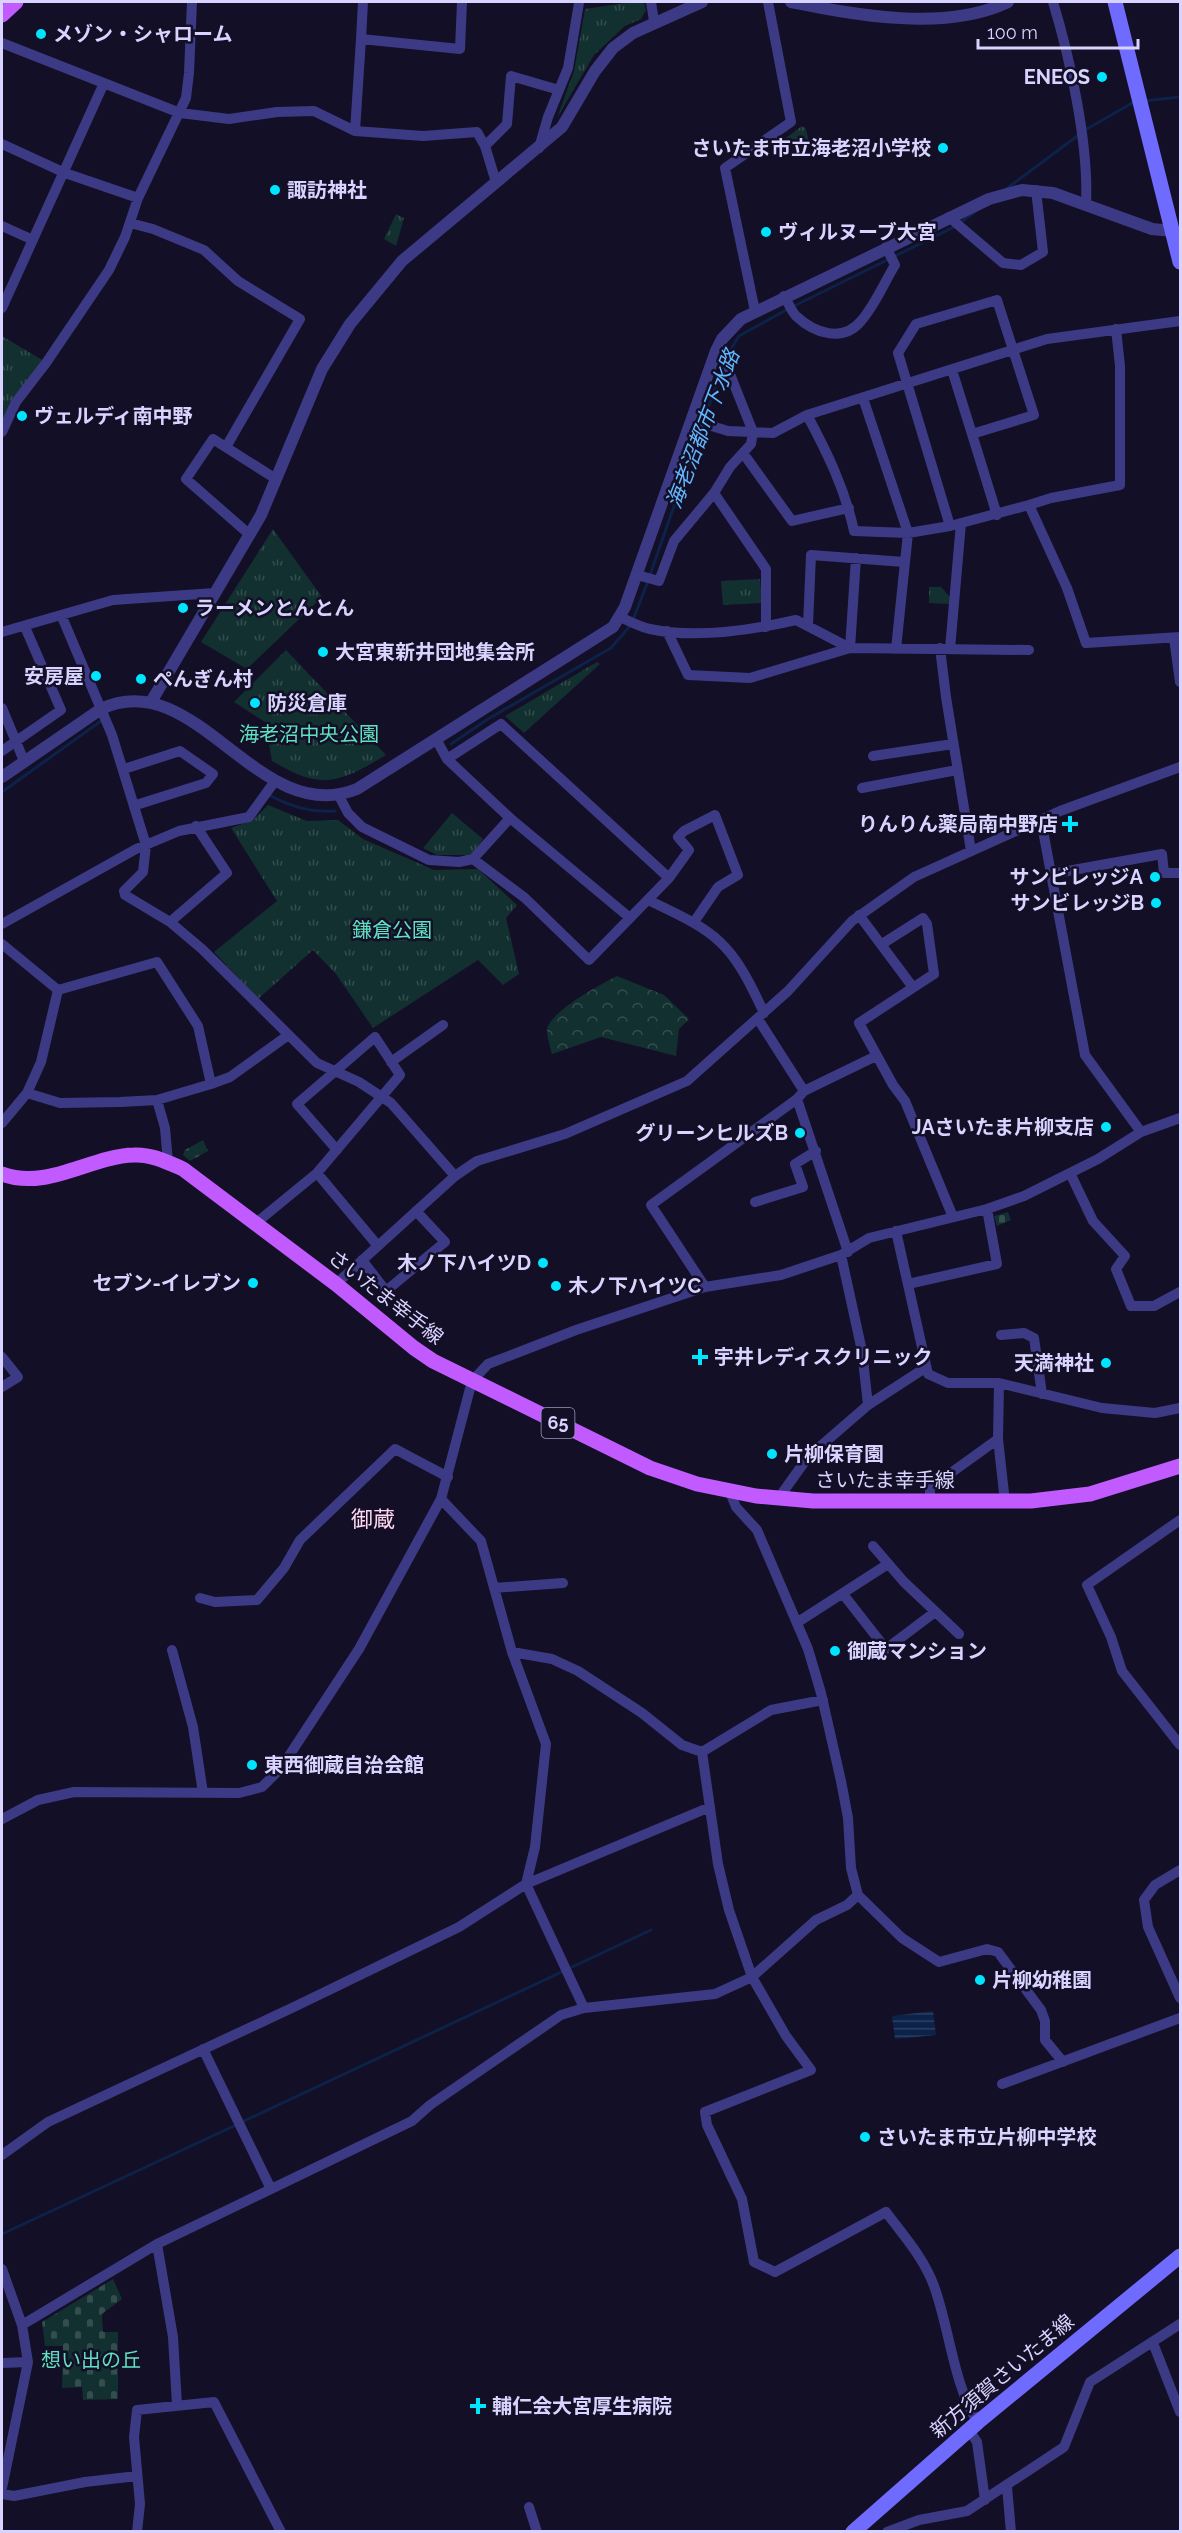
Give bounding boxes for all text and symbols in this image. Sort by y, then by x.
scale bar [978,12,1138,50]
place label: メゾン・シャローム [53,22,232,46]
text: 100 m [987,22,1038,43]
marker: メゾン・シャローム [34,27,48,41]
place label: ENEOS [1024,65,1090,89]
marker: ENEOS [1095,70,1109,84]
place label: さいたま市立海老沼小学校 [692,136,931,160]
marker: さいたま市立海老沼小学校 [936,141,950,155]
place label: 諏訪神社 [287,178,367,202]
marker: 諏訪神社 [268,183,282,197]
place label: ヴィルヌーブ大宮 [778,220,937,244]
marker: ヴィルヌーブ大宮 [759,225,773,239]
water label: 海老沼都市下水路 [661,344,745,512]
place label: ヴェルディ南中野 [34,404,193,428]
marker: ヴェルディ南中野 [15,409,29,423]
place label: ラーメンとんとん [195,596,354,620]
marker: ラーメンとんとん [176,601,190,615]
place label: 大宮東新井団地集会所 [335,640,535,664]
marker: 大宮東新井団地集会所 [316,645,330,659]
place label: 安房屋 [24,664,84,688]
place label: ぺんぎん村 [153,667,253,691]
marker: 安房屋 [89,669,103,683]
marker: ぺんぎん村 [134,672,148,686]
place label: 防災倉庫 [267,691,347,715]
marker: 防災倉庫 [248,696,262,710]
park label: 海老沼中央公園 [239,722,379,746]
place label: りんりん薬局南中野店 [858,812,1058,836]
marker: りんりん薬局南中野店 [1063,817,1077,831]
place label: サンビレッジA [1010,865,1144,889]
marker: サンビレッジA [1148,870,1162,884]
place label: サンビレッジB [1010,891,1144,915]
marker: サンビレッジB [1149,896,1163,910]
park label: 鎌倉公園 [352,918,432,942]
place label: JAさいたま片柳支店 [912,1115,1094,1139]
marker: JAさいたま片柳支店 [1099,1120,1113,1134]
place label: グリーンヒルズB [635,1121,788,1145]
marker: グリーンヒルズB [793,1126,807,1140]
street label: さいたま幸手線 [324,1245,448,1349]
place label: 木ノ下ハイツD [397,1251,531,1275]
marker: 木ノ下ハイツD [536,1256,550,1270]
place label: セブン-イレブン [93,1271,241,1295]
place label: 木ノ下ハイツC [568,1274,702,1298]
marker: セブン-イレブン [246,1276,260,1290]
marker: 木ノ下ハイツC [549,1279,563,1293]
place label: 宇井レディスクリニック [714,1345,933,1369]
marker: 宇井レディスクリニック [691,1348,709,1366]
place label: 天満神社 [1014,1351,1094,1375]
marker: 天満神社 [1099,1356,1113,1370]
road number: 65 [542,1408,574,1438]
place label: 片柳保育園 [784,1442,884,1466]
marker: 片柳保育園 [765,1447,779,1461]
street label: さいたま幸手線 [815,1468,955,1492]
district label: 御蔵 [351,1506,395,1532]
place label: 御蔵マンション [847,1639,987,1663]
marker: 御蔵マンション [828,1644,842,1658]
place label: 東西御蔵自治会館 [264,1753,424,1777]
marker: 東西御蔵自治会館 [245,1758,259,1772]
place label: 片柳幼稚園 [992,1968,1092,1992]
marker: 片柳幼稚園 [973,1973,987,1987]
place label: さいたま市立片柳中学校 [877,2125,1096,2149]
marker: さいたま市立片柳中学校 [858,2130,872,2144]
street label: 新方須賀さいたま線 [926,2309,1078,2443]
park label: 想い出の丘 [41,2348,141,2372]
place label: 輔仁会大宮厚生病院 [492,2394,672,2418]
marker: 輔仁会大宮厚生病院 [469,2397,487,2415]

